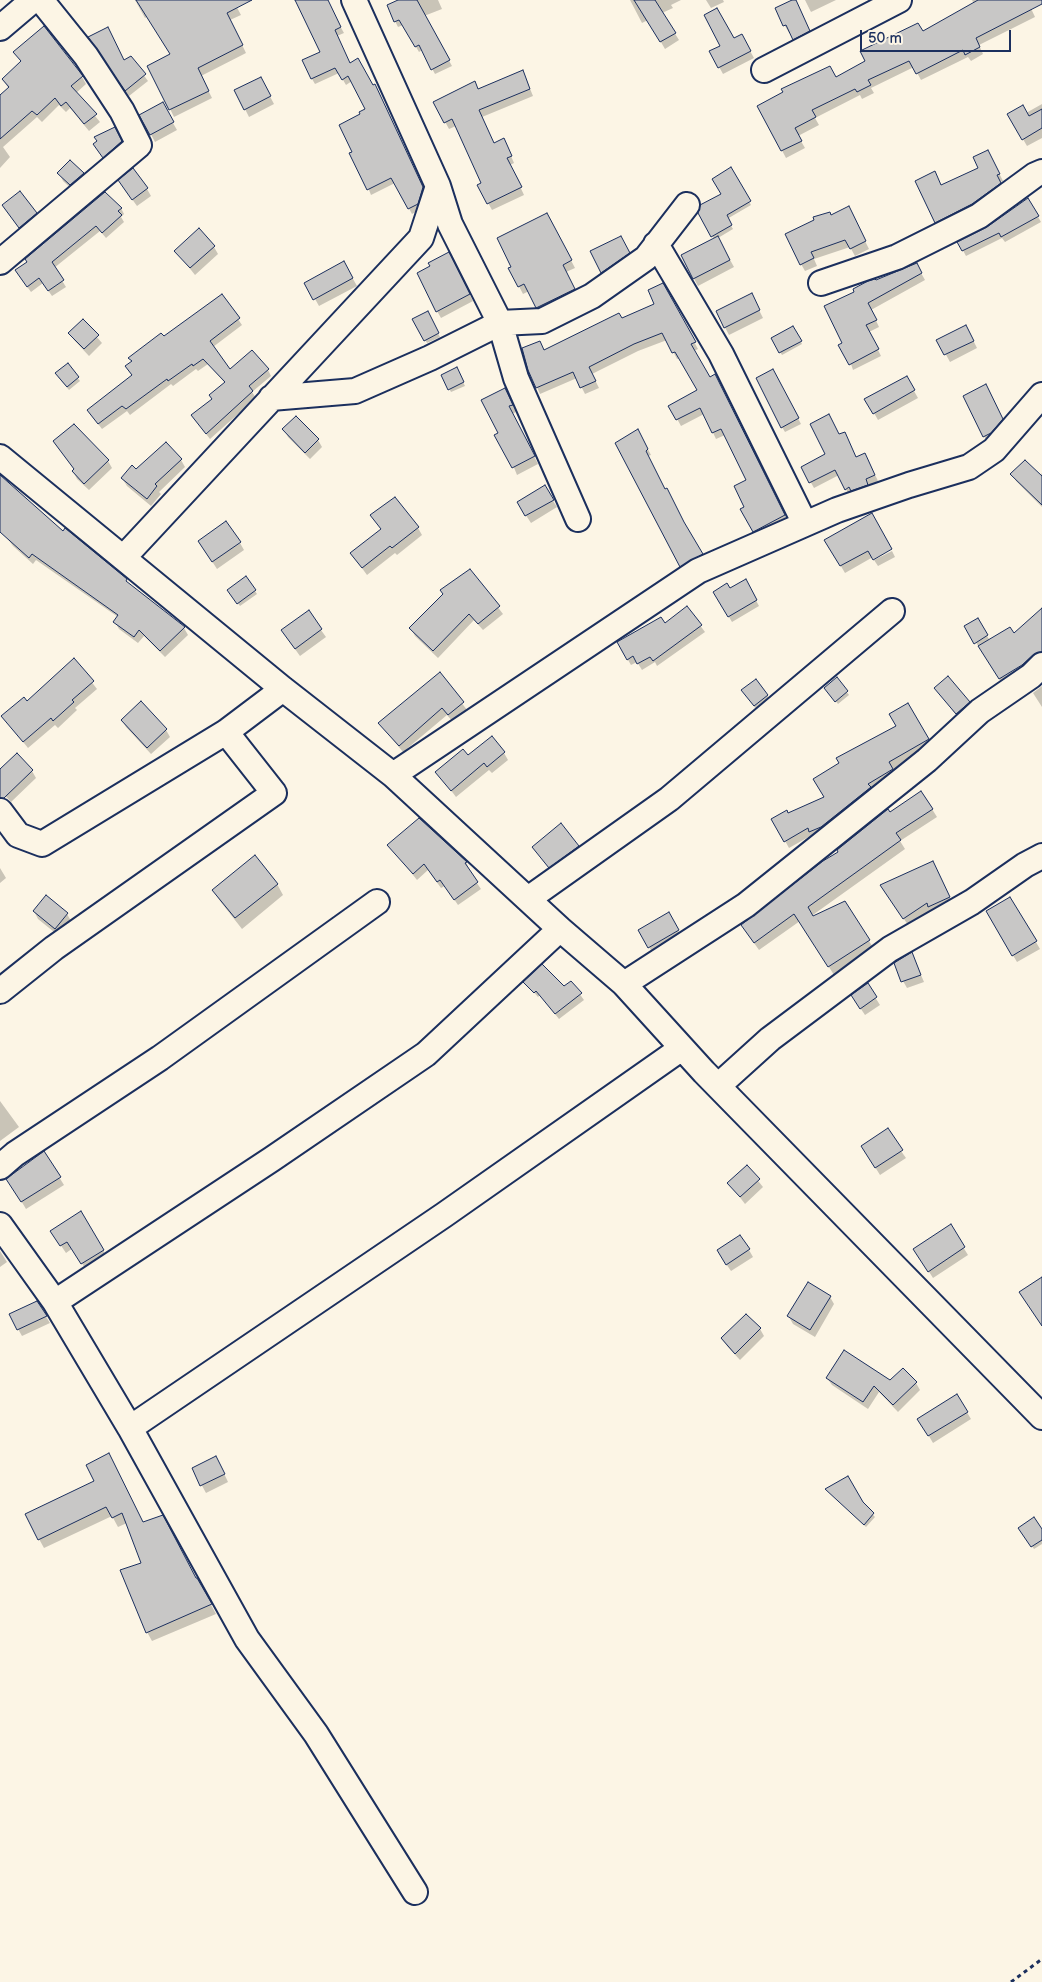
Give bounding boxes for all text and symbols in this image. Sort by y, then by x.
scale bar [862,20,1013,52]
text: 50 m [868,29,902,48]

